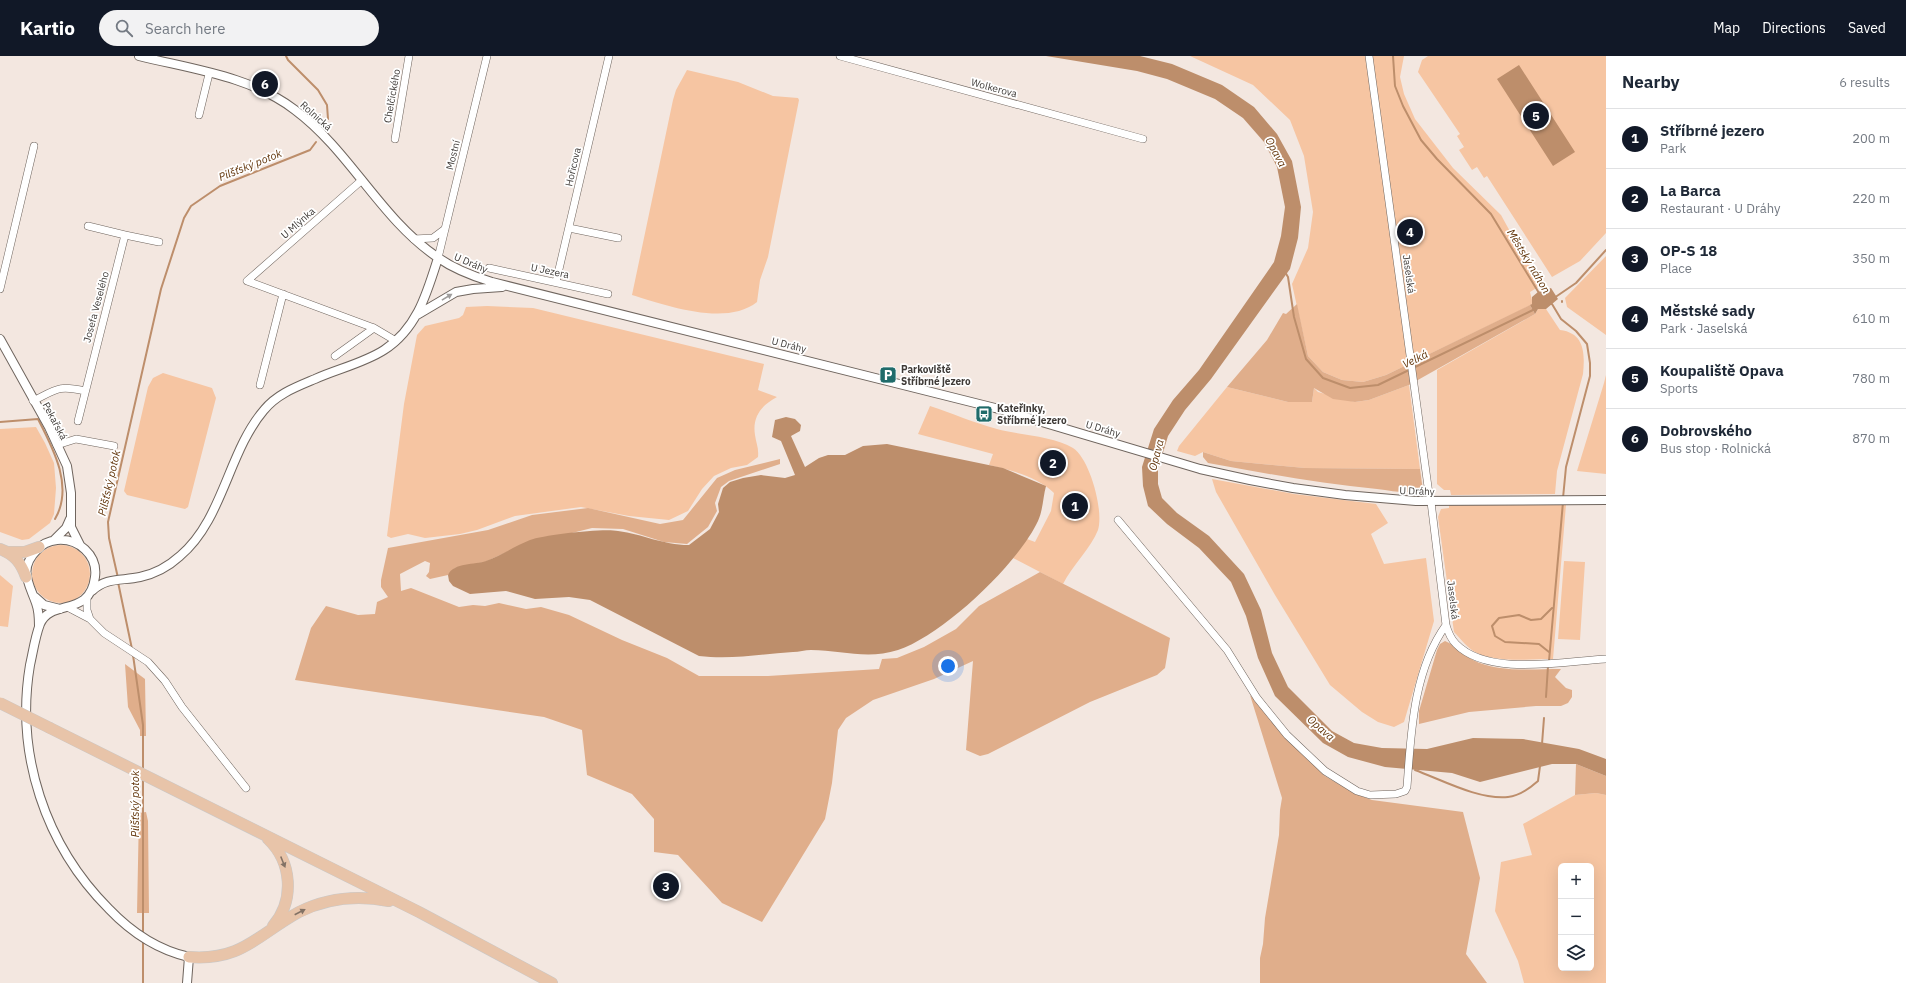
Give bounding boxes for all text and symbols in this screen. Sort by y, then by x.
search box [99,10,379,46]
text: Kartio [20,16,75,40]
icon: search [113,17,135,39]
text: Search here [145,19,225,38]
text: Map [1713,19,1740,37]
text: Directions [1762,19,1826,37]
text: Saved [1848,19,1886,37]
street label: Chelčického [381,68,403,124]
pin: 6 [252,69,278,99]
text: Nearby [1622,71,1680,93]
text: 6 results [1839,74,1890,91]
street label: Wolkerova [970,76,1019,101]
street label: Rolnická [297,98,335,134]
pin: 5 [1523,101,1549,131]
text: Stříbrné jezero [1660,121,1765,140]
text: 1 [1631,130,1639,147]
text: 200 m [1852,130,1890,147]
water label: Opava [1262,135,1290,169]
street label: Mostní [443,138,463,171]
text: Park [1660,140,1686,157]
water label: Pilšťský potok [216,146,284,184]
street label: Hořicova [562,146,584,188]
text: La Barca [1660,181,1721,200]
text: 2 [1631,190,1639,207]
text: 220 m [1852,190,1890,207]
text: Restaurant · U Dráhy [1660,200,1780,217]
street label: U Mlýnka [278,204,318,241]
pin: 4 [1397,217,1423,247]
water label: Městský náhon [1504,226,1554,296]
text: OP-S 18 [1660,241,1717,260]
street label: U Dráhy [452,250,490,276]
text: 3 [1631,250,1639,267]
text: 350 m [1852,250,1890,267]
street label: Jaselská [1400,254,1418,295]
text: Place [1660,260,1692,277]
street label: U Jezera [530,261,571,282]
street label: Josefa Veselého [80,270,112,344]
one-way arrow [441,293,453,300]
text: Městské sady [1660,301,1755,320]
text: 4 [1631,310,1639,327]
text: 610 m [1852,310,1890,327]
text: Park · Jaselská [1660,320,1747,337]
street label: U Dráhy [770,334,808,356]
water label: Velká [1400,347,1430,371]
text: Koupaliště Opava [1660,361,1784,380]
place label: Parkoviště Stříbrné jezero [901,363,971,388]
parking icon: Parkoviště Stříbrné jezero [878,365,898,385]
text: 5 [1631,370,1639,387]
text: 780 m [1852,370,1890,387]
text: Sports [1660,380,1698,397]
street label: Pekařská [40,400,71,443]
place label: Kateřinky, Stříbrné jezero [997,402,1067,427]
bus stop icon: Kateřinky, Stříbrné jezero [974,404,994,424]
street label: U Dráhy [1084,418,1122,440]
text: Dobrovského [1660,421,1752,440]
text: 6 [1631,430,1639,447]
text: 870 m [1852,430,1890,447]
water label: Opava [1145,438,1167,472]
text: Bus stop · Rolnická [1660,440,1771,457]
water label: Pilšťský potok [95,448,123,517]
pin: 2 [1040,448,1066,478]
street label: U Dráhy [1399,484,1435,498]
pin: 1 [1062,491,1088,521]
street label: Jaselská [1444,580,1462,621]
your location [938,656,958,676]
water label: Opava [1304,712,1338,744]
water label: Pilšťský potok [128,770,142,838]
one-way arrow [280,857,286,868]
map controls [1558,863,1594,971]
button: + [1558,863,1594,899]
pin: 3 [653,871,679,901]
button: − [1558,899,1594,935]
one-way arrow [294,909,306,915]
button: layers [1558,935,1594,971]

